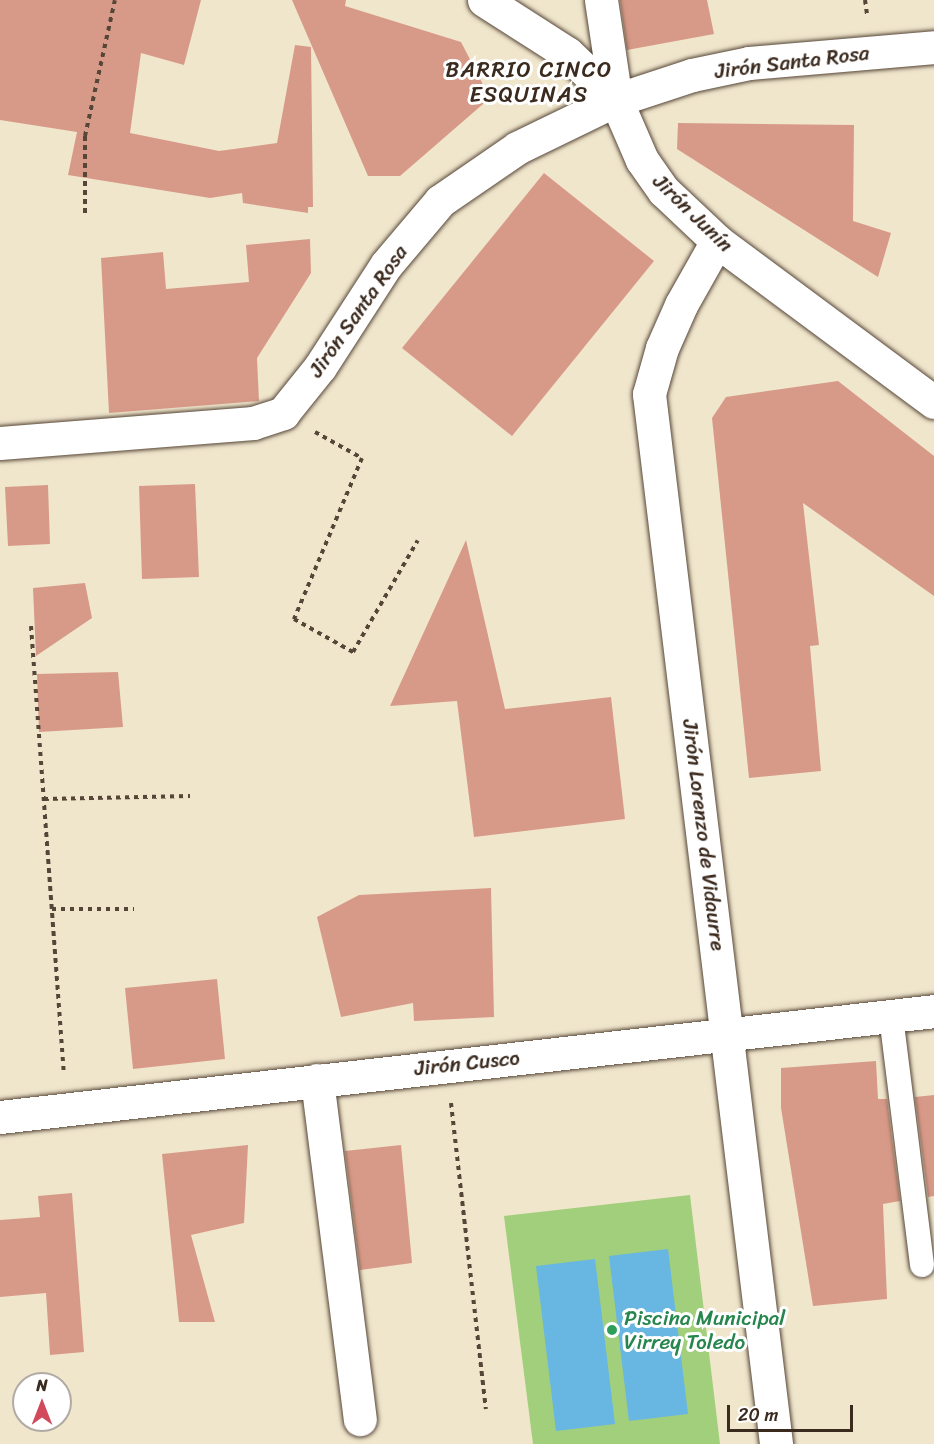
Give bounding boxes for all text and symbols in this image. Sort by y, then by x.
street label: Jirón Santa Rosa [713,40,871,84]
district label: BARRIO CINCO ESQUINAS [447,56,611,107]
street label: Jirón Junín [648,169,738,257]
street label: Jirón Santa Rosa [303,240,413,382]
street label: Jirón Lorenzo de Vidaurre [677,717,731,953]
street label: Jirón Cusco [413,1045,521,1081]
place label: Piscina Municipal Virrey Toledo [624,1305,785,1355]
marker: Piscina Municipal Virrey Toledo [605,1323,619,1337]
text: N [36,1371,48,1400]
north arrow [12,1372,72,1432]
scale bar [730,1393,856,1431]
text: 20 m [738,1399,778,1431]

